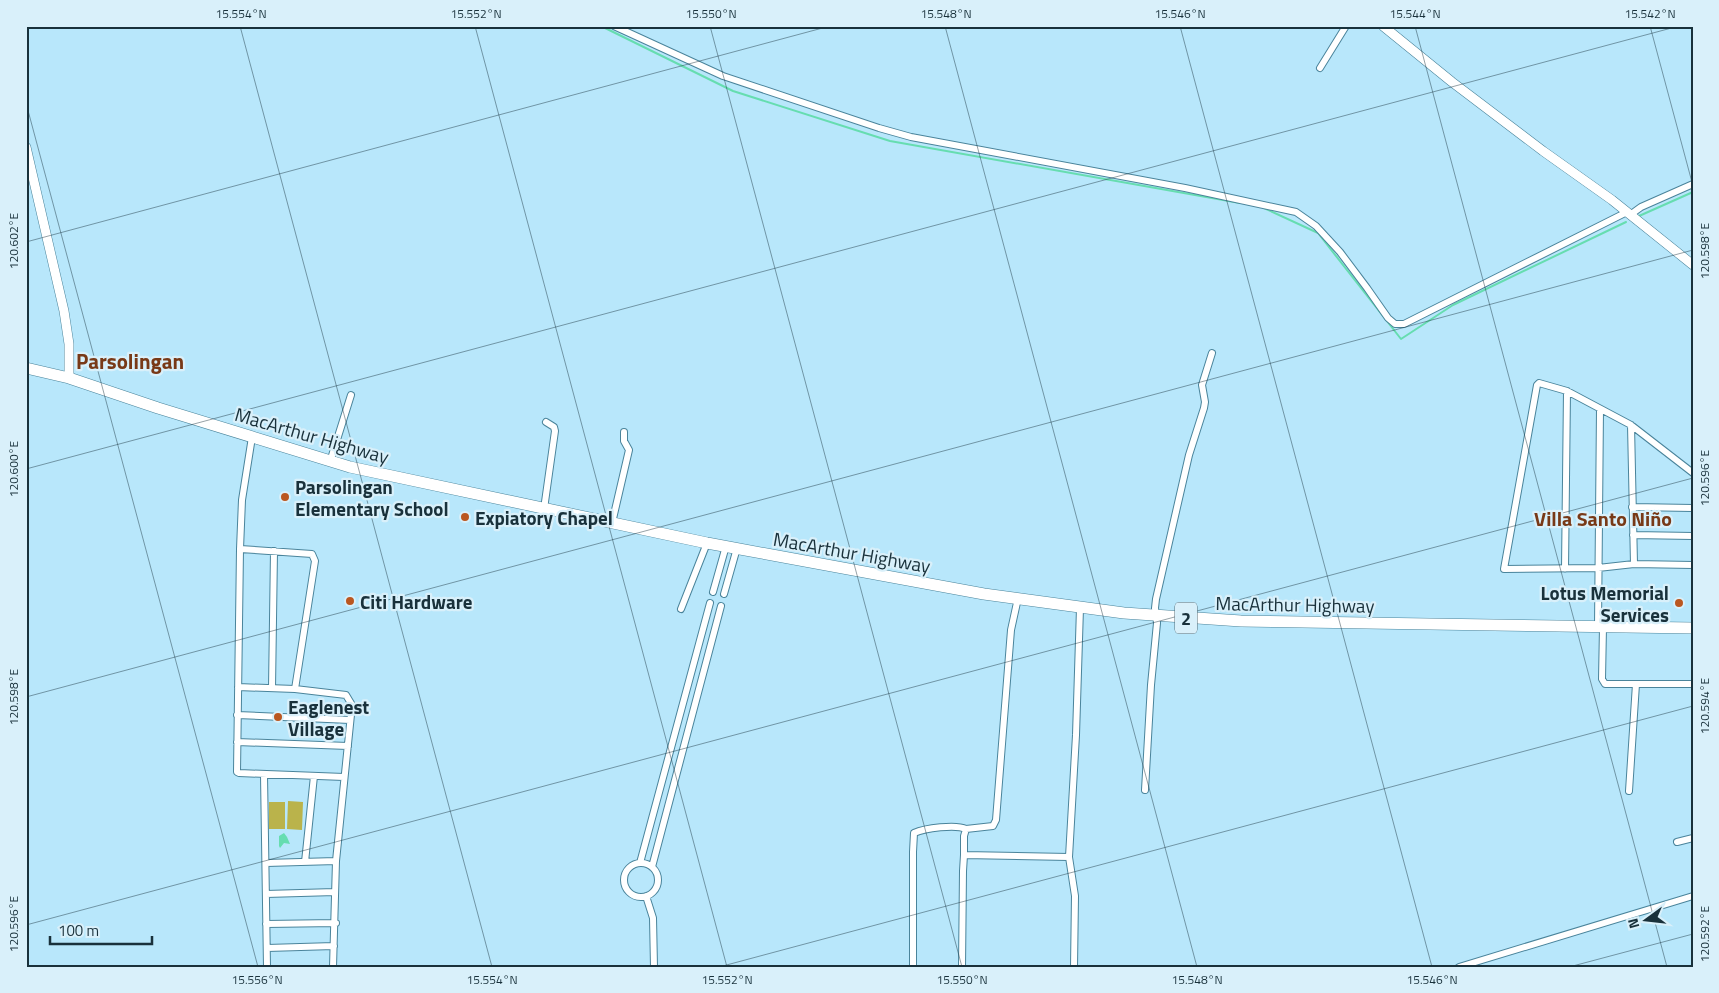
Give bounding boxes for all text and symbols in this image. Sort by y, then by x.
text: 15.554°N [215,4,267,23]
text: 15.552°N [450,4,502,23]
text: 15.550°N [685,4,737,23]
text: 15.548°N [920,4,972,23]
text: 15.546°N [1154,4,1206,23]
text: 15.544°N [1389,4,1441,23]
text: 15.542°N [1624,4,1676,23]
text: 120.602°E [4,213,23,269]
text: 120.598°E [1695,223,1714,279]
district label: Parsolingan [76,345,184,377]
street label: MacArthur Highway [231,399,393,471]
text: 120.600°E [4,441,23,497]
text: 120.596°E [1695,450,1714,506]
place label: Parsolingan Elementary School [295,472,449,523]
marker: Parsolingan Elementary School [279,491,291,503]
place label: Expiatory Chapel [475,503,613,532]
district label: Villa Santo Niño [1534,503,1672,534]
marker: Expiatory Chapel [459,511,471,523]
street label: MacArthur Highway [771,524,933,580]
place label: Lotus Memorial Services [1541,578,1669,629]
place label: Citi Hardware [360,587,473,616]
street label: MacArthur Highway [1215,588,1375,620]
marker: Citi Hardware [344,595,356,607]
marker: Lotus Memorial Services [1673,597,1685,609]
road number: 2 [1175,602,1197,634]
text: 120.598°E [4,669,23,725]
text: 120.594°E [1695,678,1714,734]
place label: Eaglenest Village [288,692,369,743]
marker: Eaglenest Village [272,711,284,723]
text: 120.596°E [4,896,23,952]
north arrow [1622,896,1672,946]
text: 120.592°E [1695,906,1714,962]
scale bar [50,913,152,945]
text: N [1622,916,1644,931]
text: 100 m [58,919,99,942]
text: 15.556°N [231,970,283,989]
text: 15.554°N [466,970,518,989]
text: 15.552°N [701,970,753,989]
text: 15.550°N [936,970,988,989]
text: 15.548°N [1171,970,1223,989]
text: 15.546°N [1406,970,1458,989]

